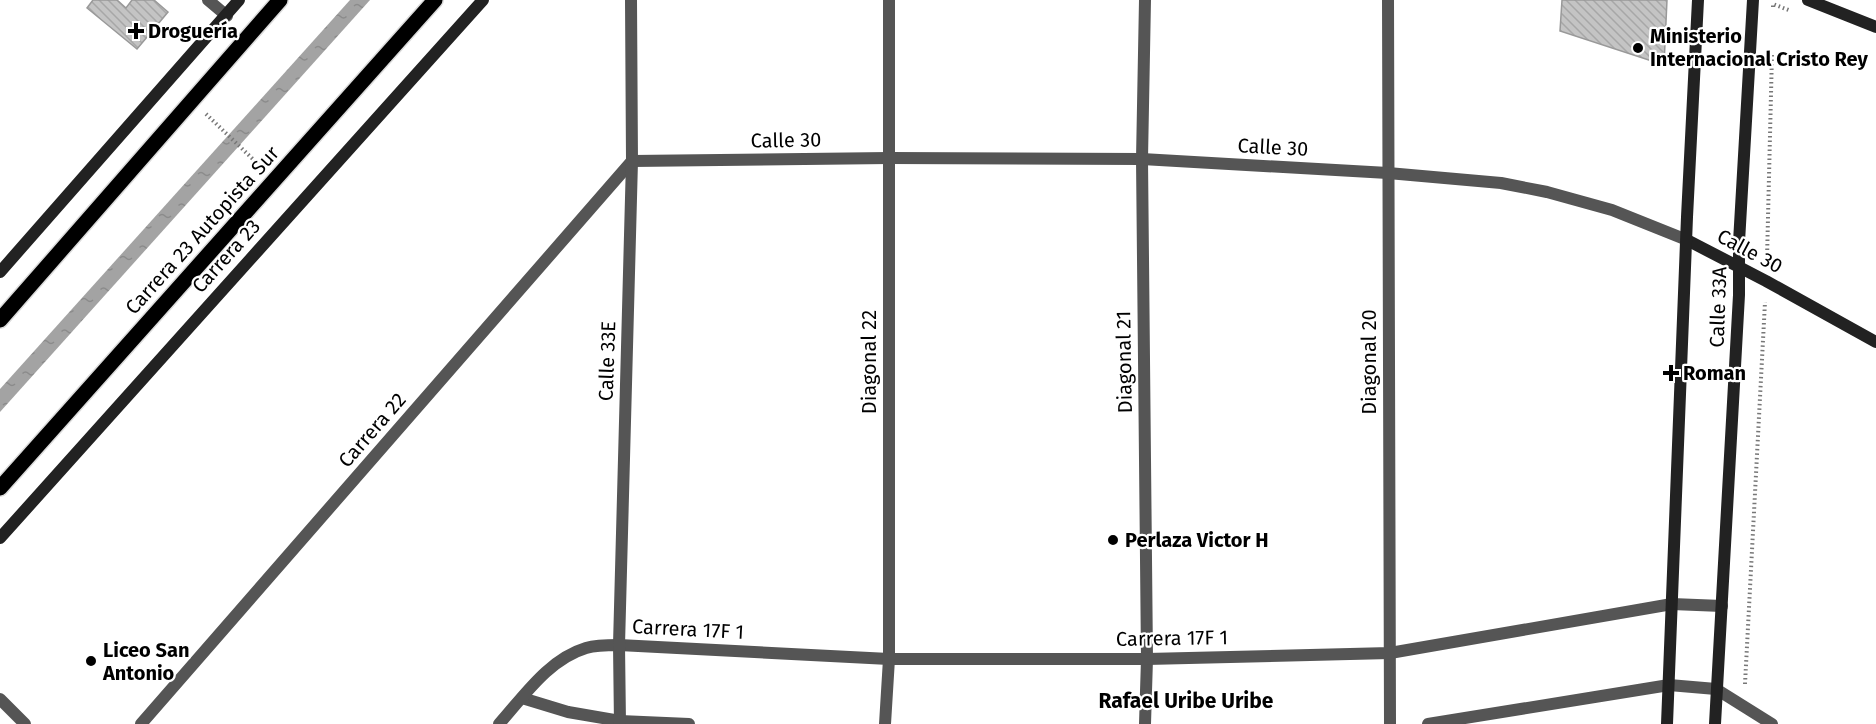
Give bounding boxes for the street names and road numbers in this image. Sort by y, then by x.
street label: Calle 30 [750,127,822,153]
street label: Calle 30 [1237,133,1309,161]
street label: Carrera 23 Autopista Sur [120,141,284,319]
street label: Carrera 23 [187,214,265,298]
street label: Calle 30 [1713,224,1787,278]
street label: Calle 33A [1705,266,1731,348]
street label: Diagonal 20 [1357,309,1381,415]
street label: Diagonal 22 [857,310,881,414]
street label: Diagonal 21 [1111,311,1137,413]
street label: Calle 33E [594,321,620,401]
street label: Carrera 22 [333,388,411,472]
street label: Carrera 17F 1 [631,614,745,644]
street label: Carrera 17F 1 [1116,625,1228,651]

